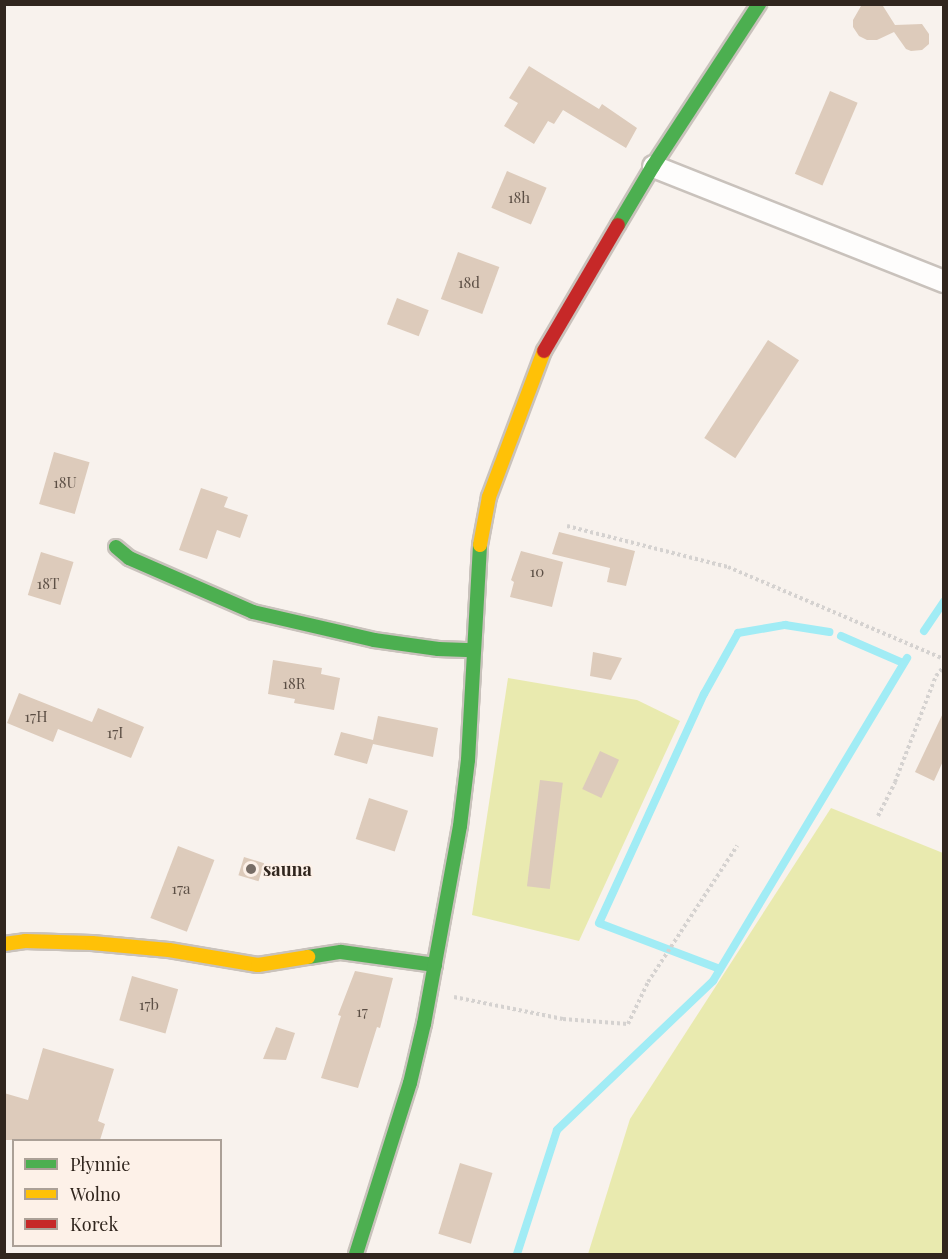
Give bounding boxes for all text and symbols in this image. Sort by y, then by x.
house number: 18h [508,189,530,207]
house number: 18d [458,274,480,292]
house number: 18U [53,474,77,492]
house number: 10 [530,563,544,581]
house number: 18T [37,575,59,593]
house number: 18R [282,675,306,693]
house number: 17H [25,708,47,726]
house number: 17I [107,724,123,742]
place label: sauna [263,858,312,880]
marker: sauna [244,862,258,876]
house number: 17a [171,880,191,898]
house number: 17b [139,996,159,1014]
house number: 17 [356,1003,368,1021]
legend [12,1139,222,1247]
text: Płynnie [70,1152,130,1176]
text: Wolno [70,1182,121,1206]
text: Korek [70,1212,118,1236]

